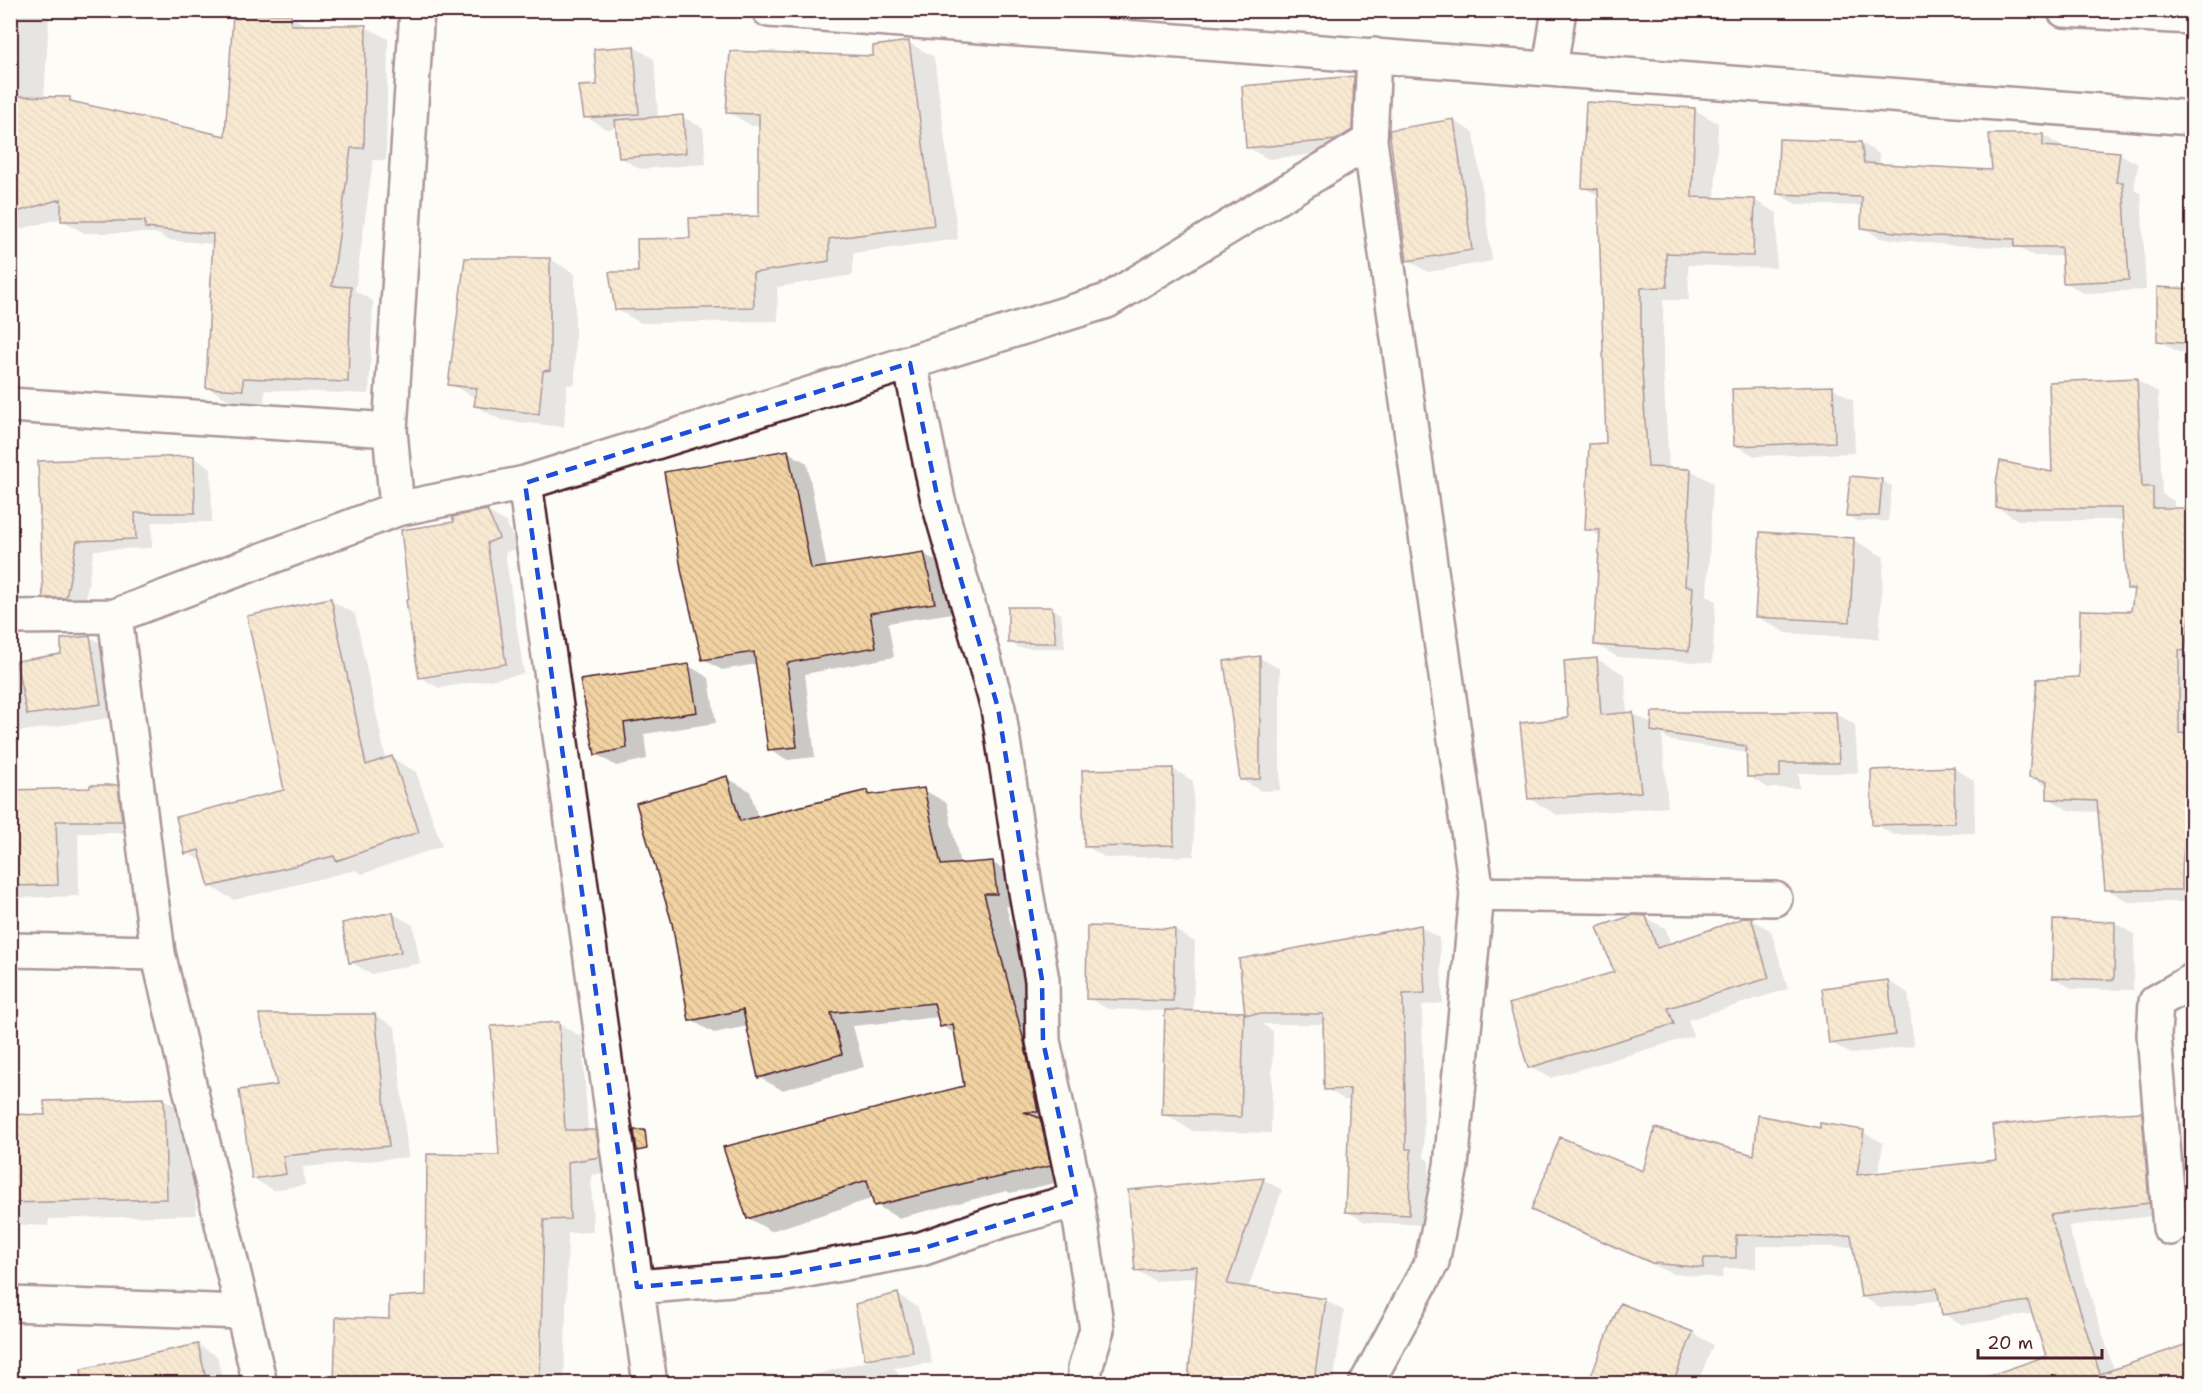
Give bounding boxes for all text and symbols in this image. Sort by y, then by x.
scale bar [1978,1322,2102,1360]
text: 20 m [1987,1331,2033,1355]

